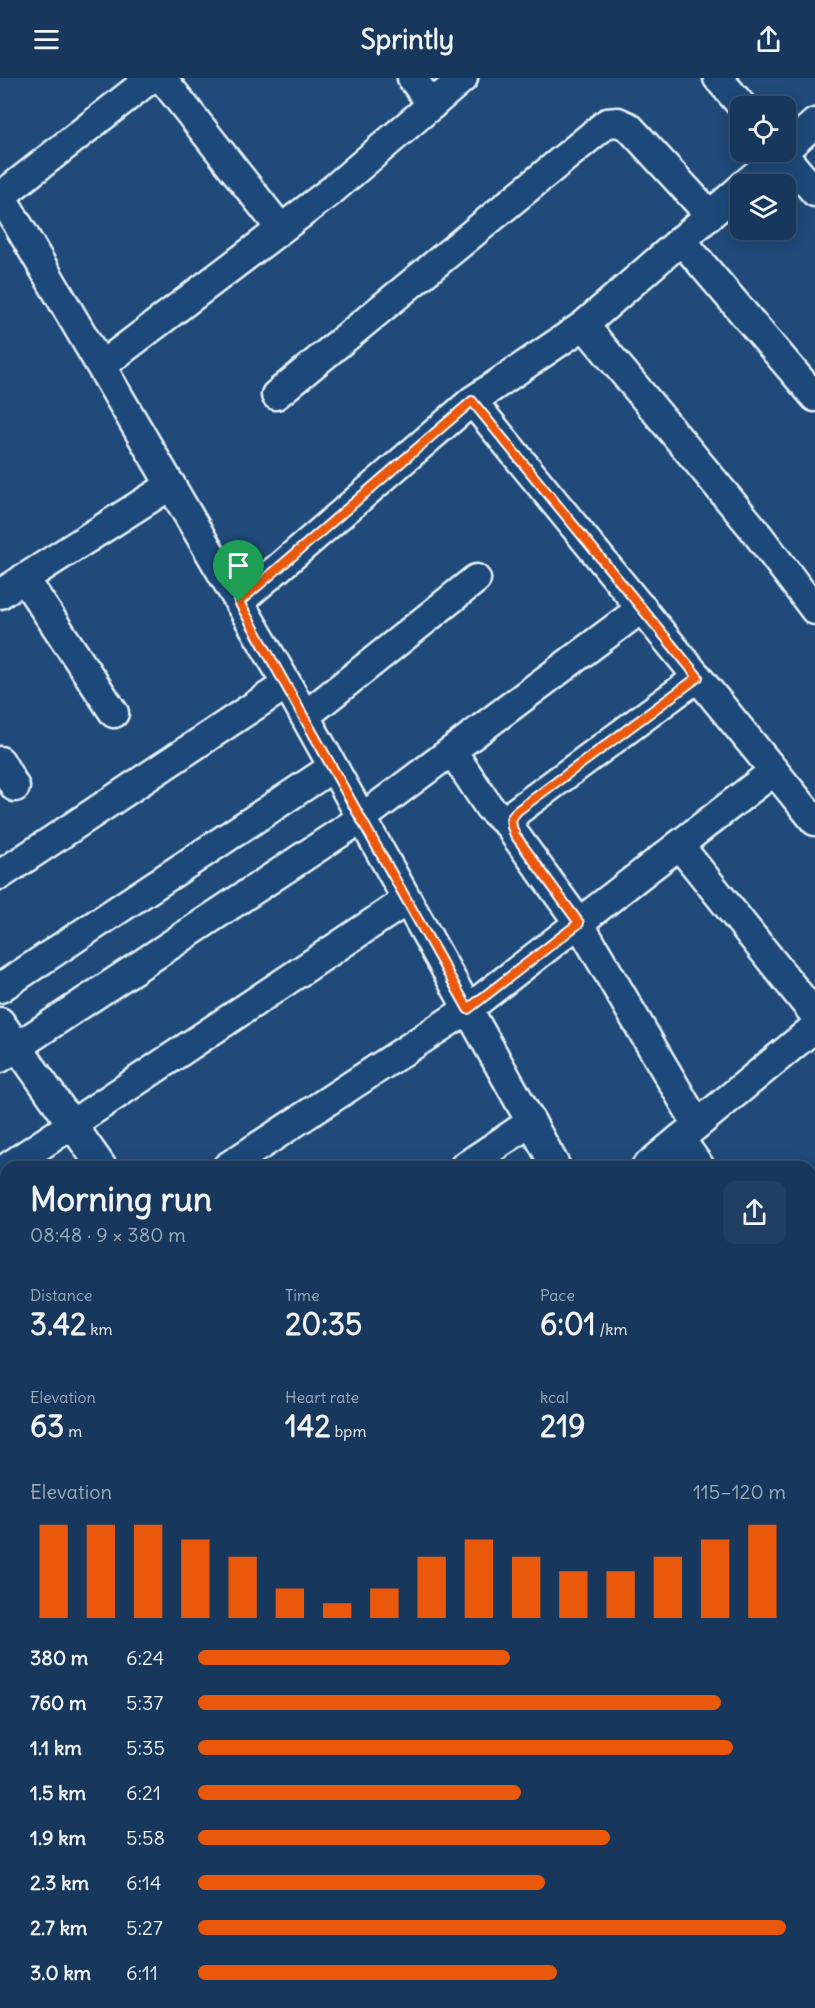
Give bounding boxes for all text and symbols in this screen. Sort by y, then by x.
text: Sprintly [361,22,454,56]
icon: menu [30,23,63,56]
icon: share [752,23,785,56]
map controls [730,96,796,240]
button: locate [730,96,796,162]
button: layers [730,174,796,240]
pin [213,540,264,602]
icon: arrive [222,549,255,582]
text: Morning run [30,1178,212,1220]
button: share [723,1181,786,1244]
text: 08:48 · 9 × 380 m [30,1222,186,1247]
text: Distance [30,1285,92,1305]
text: Time [285,1285,320,1305]
text: Pace [540,1285,575,1305]
text: 3.42 [30,1305,86,1343]
text: 20:35 [285,1305,362,1343]
text: 6:01 [540,1305,596,1343]
text: km [86,1319,112,1339]
text: /km [596,1319,628,1339]
text: Elevation [30,1387,96,1407]
text: Heart rate [285,1387,359,1407]
text: kcal [540,1387,569,1407]
text: 63 [30,1407,64,1445]
text: 142 [285,1407,331,1445]
text: 219 [540,1407,586,1445]
text: m [64,1421,82,1441]
text: bpm [331,1421,367,1441]
text: Elevation [30,1479,112,1504]
text: 115–120 m [693,1479,786,1504]
text: 380 m [30,1645,88,1670]
text: 6:24 [126,1645,164,1670]
text: 760 m [30,1690,87,1715]
text: 5:37 [126,1690,163,1715]
text: 1.1 km [30,1735,82,1760]
text: 5:35 [126,1735,165,1760]
text: 1.5 km [30,1780,86,1805]
text: 6:21 [126,1780,161,1805]
text: 1.9 km [30,1825,86,1850]
text: 5:58 [126,1825,165,1850]
text: 2.3 km [30,1870,89,1895]
text: 6:14 [126,1870,162,1895]
text: 2.7 km [30,1915,87,1940]
text: 5:27 [126,1915,163,1940]
text: 3.0 km [30,1960,91,1985]
text: 6:11 [126,1960,158,1985]

